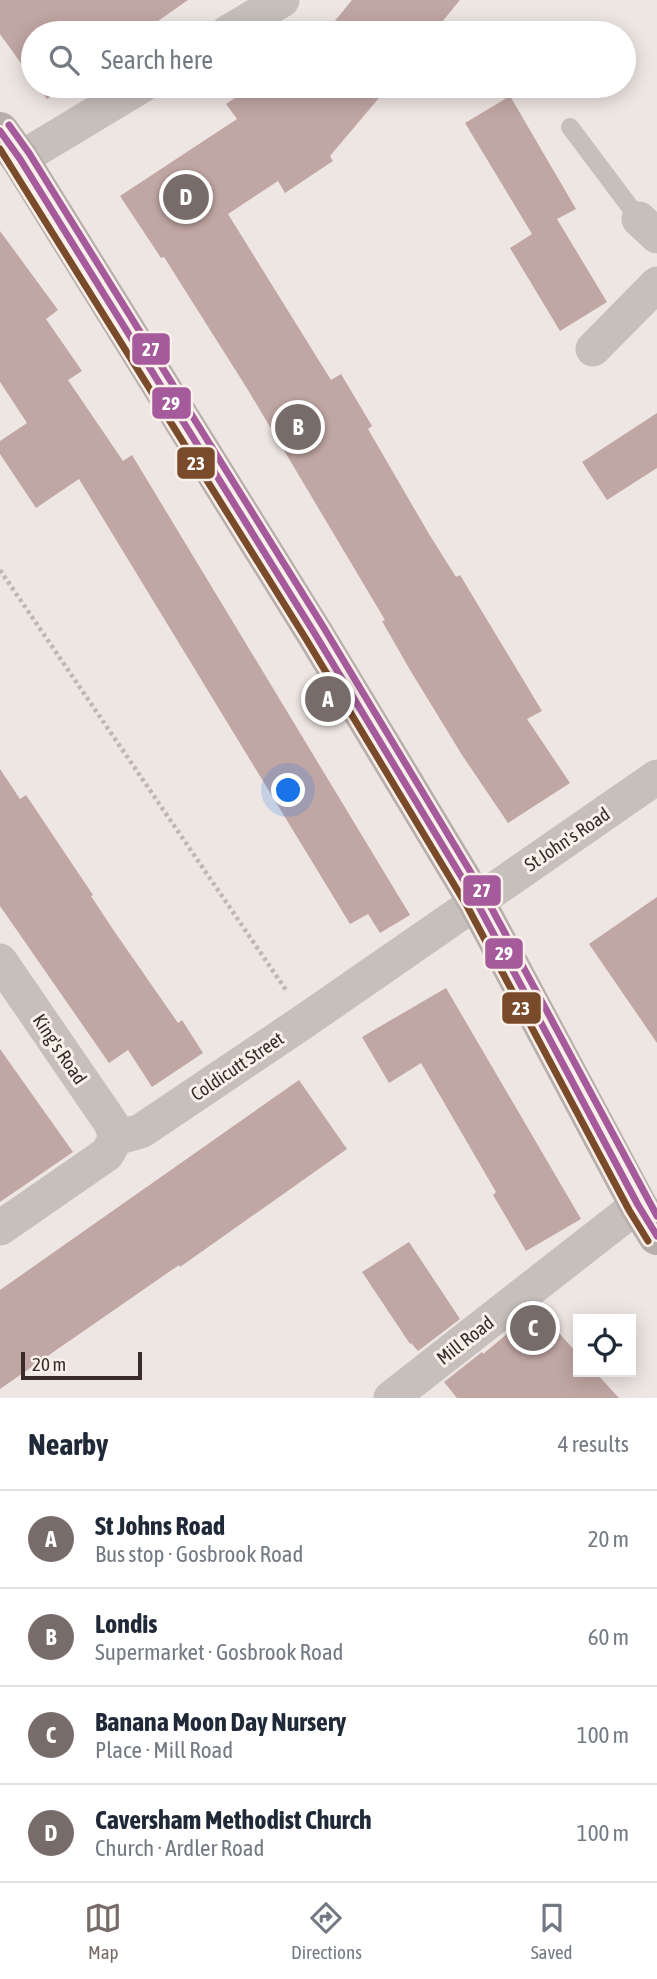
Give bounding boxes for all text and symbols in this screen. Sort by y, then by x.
search box [21,21,636,98]
icon: search [45,41,83,79]
text: Search here [101,45,213,75]
pin: D [163,171,209,223]
line badge: 27 [131,332,171,366]
text: 27 [142,338,160,360]
line badge: 29 [151,386,192,420]
text: 29 [162,392,180,414]
pin: B [275,401,321,453]
line badge: 23 [176,446,216,480]
text: 23 [187,452,205,474]
pin: A [305,673,351,725]
your location [271,773,305,807]
street label: St John's Road [520,803,614,875]
line badge: 27 [462,874,502,907]
text: 27 [473,879,491,901]
line badge: 29 [484,937,524,970]
text: 29 [495,942,513,964]
line badge: 23 [501,991,542,1025]
text: 23 [512,997,530,1019]
street label: King's Road [29,1010,91,1088]
street label: Coldicutt Street [186,1027,288,1105]
pin: C [510,1302,556,1354]
street label: Mill Road [432,1311,498,1369]
map controls [573,1314,636,1377]
button: locate [573,1314,636,1377]
scale bar [21,1349,142,1381]
text: 20 m [32,1353,66,1375]
text: Nearby [28,1427,108,1461]
text: 4 results [558,1431,629,1457]
text: St Johns Road [95,1511,225,1541]
text: A [45,1526,57,1552]
text: 20 m [588,1526,629,1552]
text: Bus stop · Gosbrook Road [95,1541,303,1567]
text: Londis [95,1609,157,1639]
text: B [46,1624,56,1650]
text: 60 m [588,1624,629,1650]
text: Supermarket · Gosbrook Road [95,1639,344,1665]
text: Banana Moon Day Nursery [95,1707,346,1737]
text: C [46,1722,56,1748]
text: 100 m [577,1722,629,1748]
text: Place · Mill Road [95,1737,233,1763]
text: Caversham Methodist Church [95,1805,372,1835]
text: D [45,1820,57,1846]
text: 100 m [577,1820,629,1846]
text: Church · Ardler Road [95,1835,264,1861]
tab: Map [84,1899,122,1963]
tab: Directions [291,1899,362,1963]
tab: Saved [531,1899,573,1963]

